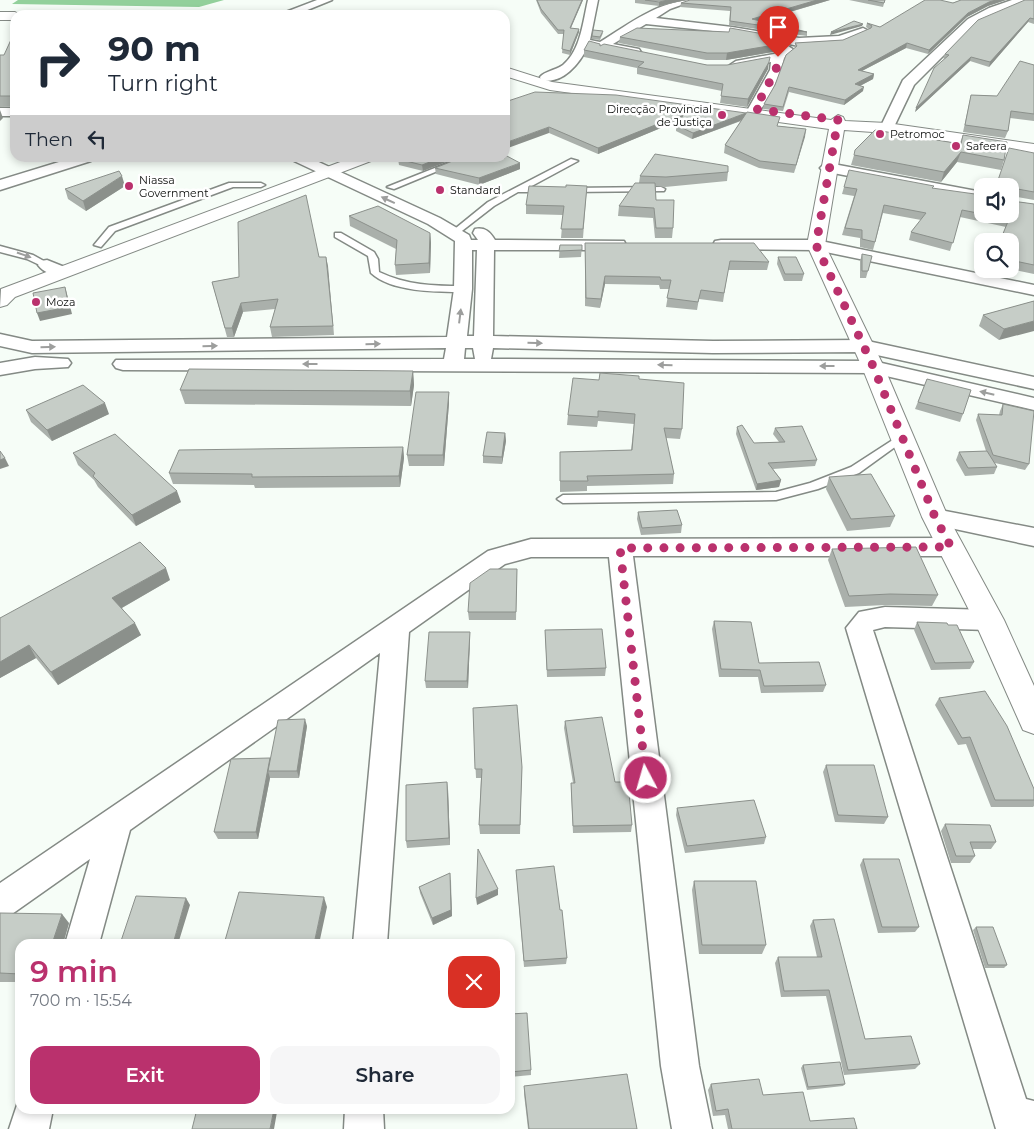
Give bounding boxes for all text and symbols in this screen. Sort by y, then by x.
pin [757,6,799,57]
icon: arrive [764,13,792,41]
text: 90 m [108,27,201,70]
icon: right [25,30,90,95]
text: Turn right [108,70,218,97]
place label: Direcção Provincial de Justiça [607,102,712,129]
marker: Direcção Provincial de Justiça [716,109,728,121]
icon: left [83,125,111,153]
place label: Petromoc [890,127,945,141]
text: Then [25,128,73,151]
marker: Petromoc [874,128,886,140]
place label: Safeera [966,139,1007,153]
marker: Safeera [950,140,962,152]
place label: Niassa Government [139,173,209,200]
map controls [974,178,1019,278]
button: sound [974,178,1019,223]
marker: Niassa Government [123,180,135,192]
place label: Standard [450,183,501,197]
marker: Standard [434,184,446,196]
one-way arrow [380,196,395,204]
button: search [974,233,1019,278]
one-way arrow [17,251,32,259]
place label: Moza [46,295,75,309]
marker: Moza [30,296,42,308]
one-way arrow [456,307,464,323]
one-way arrow [527,339,543,347]
one-way arrow [365,340,381,348]
one-way arrow [203,341,219,349]
one-way arrow [40,343,56,351]
one-way arrow [301,360,317,368]
one-way arrow [656,361,672,369]
one-way arrow [819,362,835,370]
one-way arrow [979,389,994,397]
position arrow [619,751,671,803]
text: 9 min [30,953,118,990]
button: close [448,956,500,1008]
text: 700 m · 15:54 [30,991,132,1010]
button: Exit [30,1046,260,1104]
button: Share [270,1046,500,1104]

